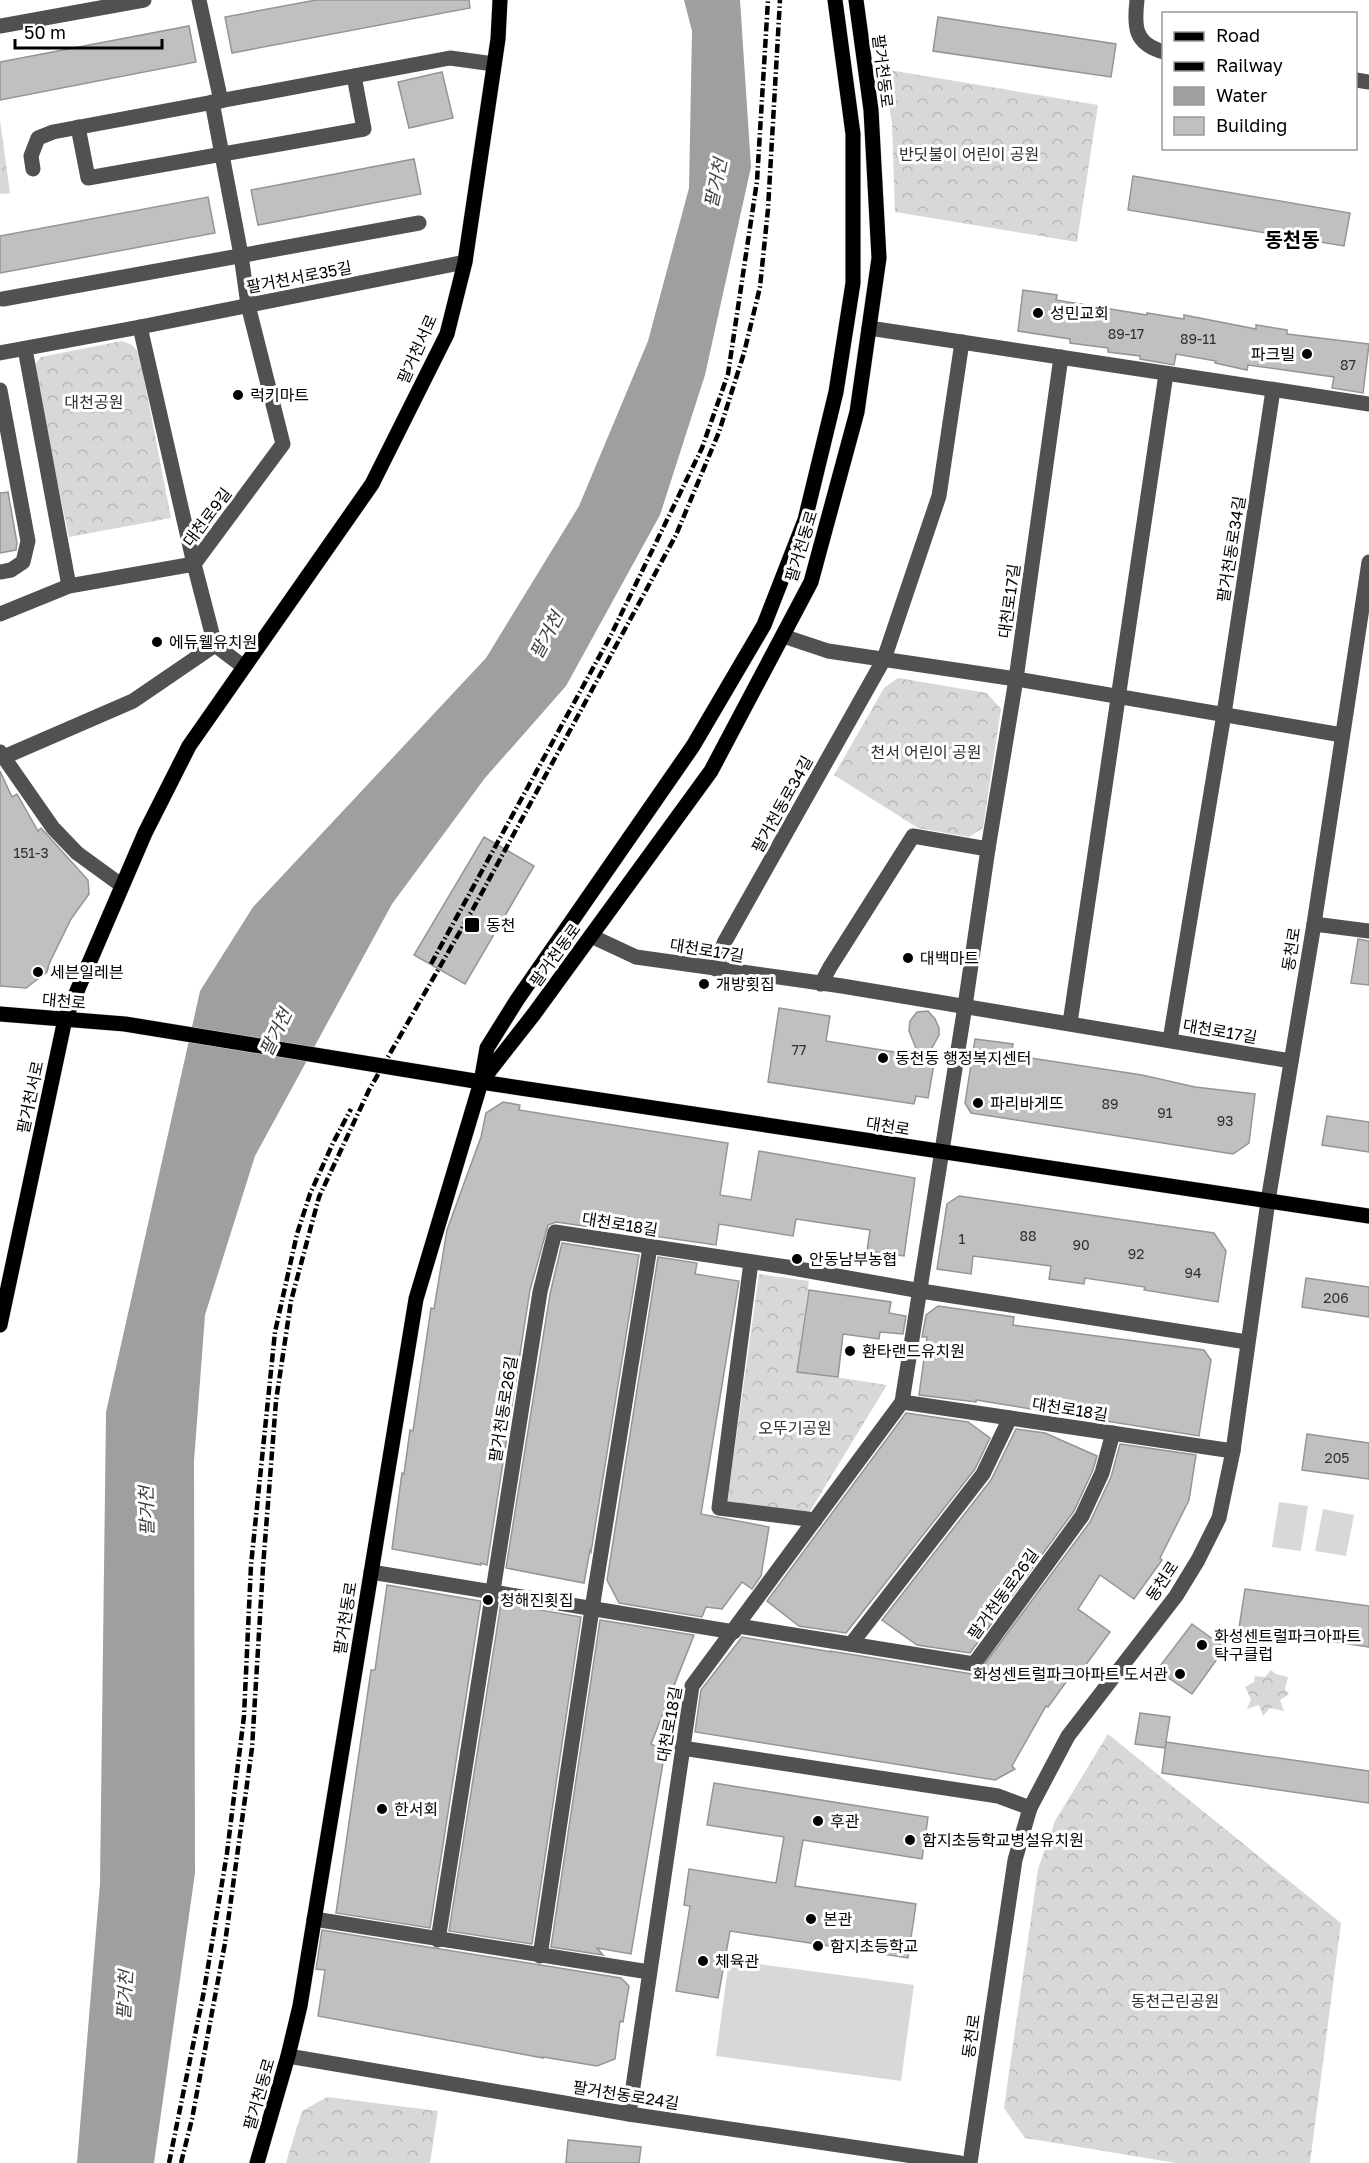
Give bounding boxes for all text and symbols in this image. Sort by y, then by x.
scale bar [15,12,162,50]
legend [1162,12,1357,150]
text: 50 m [24,21,66,43]
text: Road [1216,24,1260,46]
street label: 팔거천동로 [869,33,897,109]
text: Railway [1216,54,1283,76]
text: Water [1216,84,1267,106]
text: Building [1216,114,1287,136]
park label: 반딧불이 어린이 공원 [899,144,1039,164]
water label: 팔거천 [699,154,731,210]
district label: 동천동 [1264,227,1320,251]
street label: 팔거천서로35길 [245,257,353,297]
place label: 성민교회 [1050,303,1109,323]
marker: 성민교회 [1031,306,1045,320]
street label: 팔거천서로 [393,311,441,387]
house number: 89-17 [1108,325,1144,342]
house number: 89-11 [1180,330,1216,347]
place label: 파크빌 [1251,344,1295,364]
marker: 파크빌 [1300,347,1314,361]
house number: 87 [1340,356,1356,373]
place label: 럭키마트 [250,385,309,405]
marker: 럭키마트 [231,388,245,402]
park label: 대천공원 [65,392,123,412]
street label: 대천로9길 [178,484,236,550]
street label: 팔거천동로34길 [1213,494,1249,604]
street label: 팔거천동로 [781,508,821,584]
street label: 대천로17길 [994,562,1024,640]
water label: 팔거천 [525,606,569,662]
place label: 에듀웰유치원 [169,632,257,652]
marker: 에듀웰유치원 [150,635,164,649]
park label: 천서 어린이 공원 [870,742,982,762]
street label: 팔거천동로34길 [747,752,817,856]
house number: 151-3 [13,844,49,861]
place label: 동천 [486,915,515,935]
marker: 동천 [463,916,481,934]
street label: 팔거천동로 [525,919,585,991]
street label: 동천로 [1278,925,1304,972]
street label: 대천로17길 [668,934,746,966]
place label: 대백마트 [920,948,979,968]
marker: 대백마트 [901,951,915,965]
place label: 세븐일레븐 [50,962,124,982]
marker: 세븐일레븐 [31,965,45,979]
place label: 개방횟집 [716,974,775,994]
marker: 개방횟집 [697,977,711,991]
street label: 대천로 [41,989,87,1013]
water label: 팔거천 [254,1003,297,1059]
street label: 대천로17길 [1181,1015,1259,1047]
house number: 77 [792,1041,806,1058]
place label: 동천동 행정복지센터 [895,1048,1031,1068]
marker: 동천동 행정복지센터 [876,1051,890,1065]
street label: 팔거천서로 [13,1059,47,1135]
place label: 파리바게뜨 [990,1093,1064,1113]
house number: 89 [1101,1095,1119,1112]
marker: 파리바게뜨 [971,1096,985,1110]
house number: 91 [1157,1104,1173,1121]
house number: 93 [1217,1112,1233,1129]
street label: 대천로 [865,1113,912,1139]
street label: 대천로18길 [581,1208,659,1240]
house number: 88 [1019,1227,1037,1244]
house number: 1 [959,1230,966,1247]
house number: 90 [1072,1236,1090,1253]
house number: 92 [1128,1245,1144,1262]
place label: 안동남부농협 [809,1249,897,1269]
marker: 안동남부농협 [790,1252,804,1266]
house number: 94 [1184,1264,1202,1281]
house number: 206 [1323,1289,1349,1306]
place label: 환타랜드유치원 [862,1341,965,1361]
marker: 환타랜드유치원 [843,1344,857,1358]
street label: 팔거천동로26길 [485,1354,521,1464]
street label: 대천로18길 [1031,1393,1109,1425]
park label: 오뚜기공원 [758,1418,832,1438]
house number: 205 [1325,1449,1349,1466]
water label: 팔거천 [135,1484,157,1536]
street label: 팔거천동로26길 [963,1545,1043,1643]
street label: 동천로 [1141,1557,1183,1605]
street label: 팔거천동로 [329,1580,361,1656]
place label: 청해진횟집 [500,1590,574,1610]
marker: 청해진횟집 [481,1593,495,1607]
place label: 화성센트럴파크아파트 탁구클럽 [1214,1626,1361,1664]
marker: 화성센트럴파크아파트 탁구클럽 [1195,1638,1209,1652]
place label: 화성센트럴파크아파트 도서관 [973,1664,1168,1684]
marker: 화성센트럴파크아파트 도서관 [1173,1667,1187,1681]
street label: 대천로18길 [653,1685,685,1763]
place label: 한서회 [394,1799,438,1819]
marker: 한서회 [375,1802,389,1816]
place label: 후관 [830,1811,860,1831]
marker: 후관 [811,1814,825,1828]
place label: 함지초등학교병설유치원 [922,1830,1084,1850]
marker: 함지초등학교병설유치원 [903,1833,917,1847]
place label: 본관 [823,1909,853,1929]
marker: 본관 [804,1912,818,1926]
place label: 함지초등학교 [830,1936,918,1956]
marker: 함지초등학교 [811,1939,825,1953]
place label: 체육관 [715,1951,759,1971]
marker: 체육관 [696,1954,710,1968]
water label: 팔거천 [112,1967,136,2020]
park label: 동천근린공원 [1131,1991,1219,2011]
street label: 동천로 [958,2012,984,2059]
street label: 팔거천동로 [239,2056,279,2132]
street label: 팔거천동로24길 [571,2077,681,2113]

